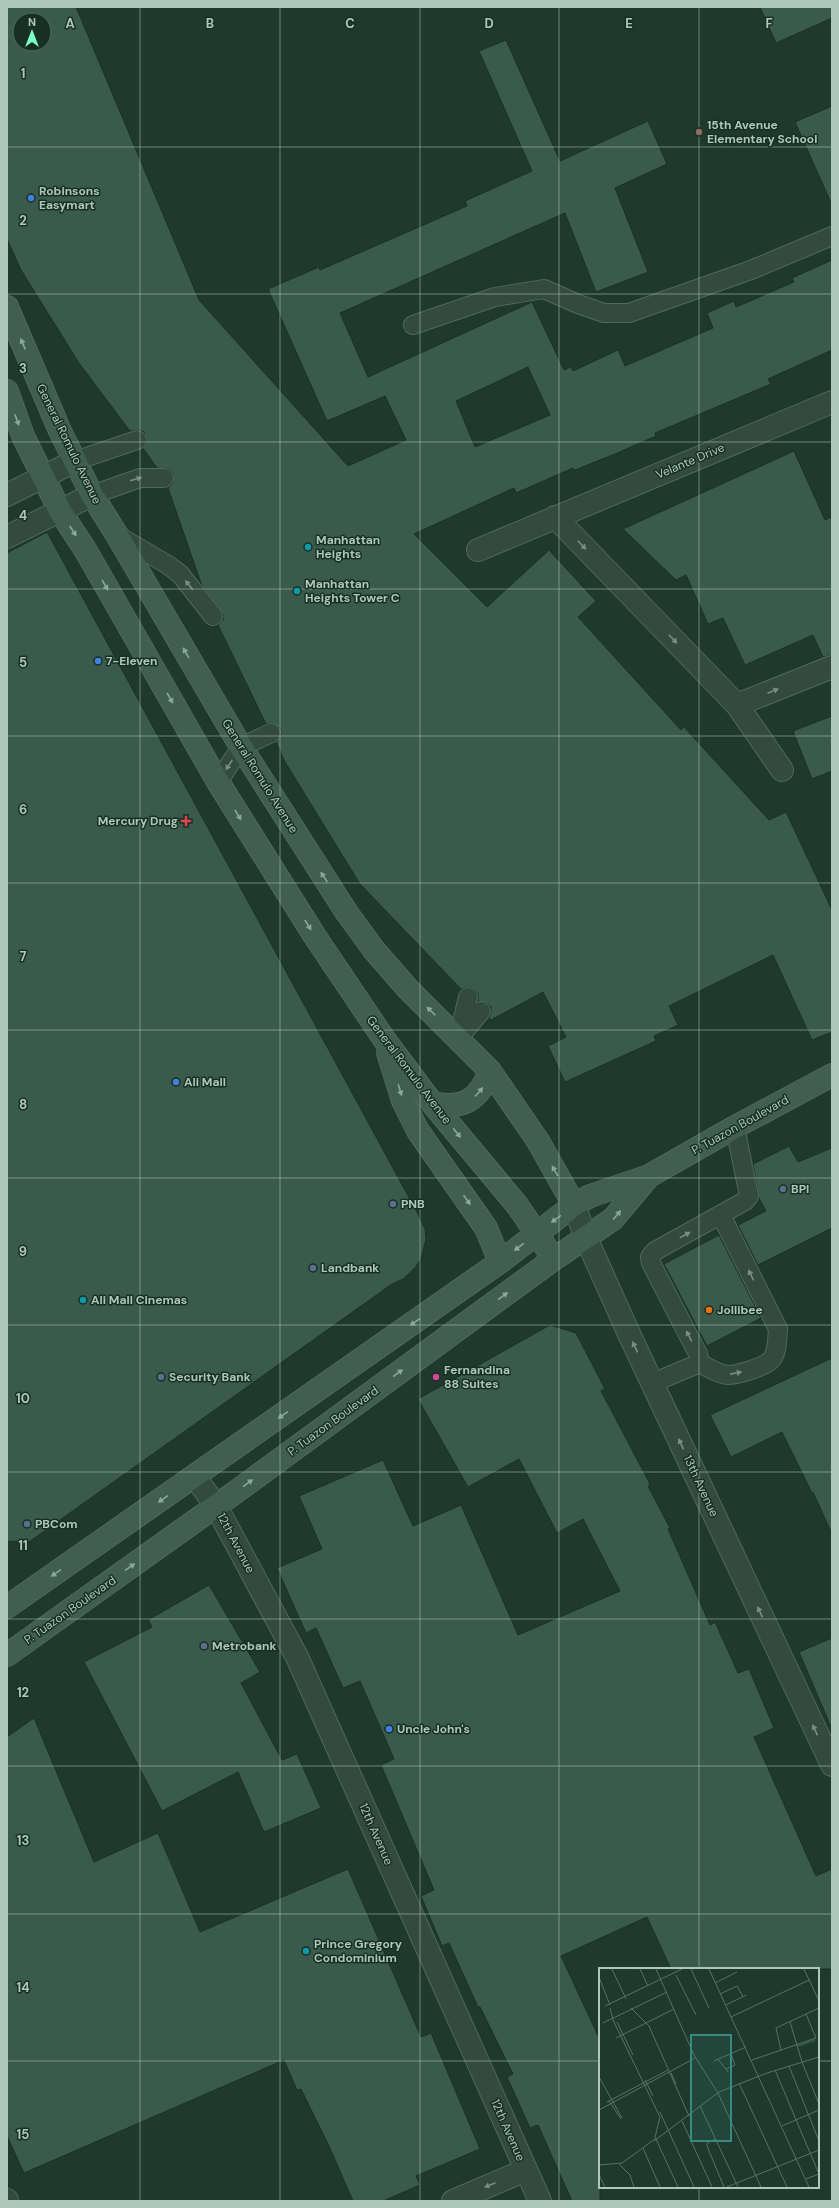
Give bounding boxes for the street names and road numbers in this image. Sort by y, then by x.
street label: General Romulo Avenue [33,381,105,507]
street label: Velante Drive [653,439,727,483]
street label: General Romulo Avenue [218,716,302,836]
street label: General Romulo Avenue [363,1013,455,1128]
street label: P. Tuazon Boulevard [689,1092,791,1158]
street label: P. Tuazon Boulevard [284,1383,382,1459]
street label: 13th Avenue [680,1453,722,1520]
street label: 12th Avenue [213,1510,259,1576]
street label: P. Tuazon Boulevard [21,1572,119,1648]
street label: 12th Avenue [355,1800,397,1868]
street label: 12th Avenue [487,2096,529,2164]

